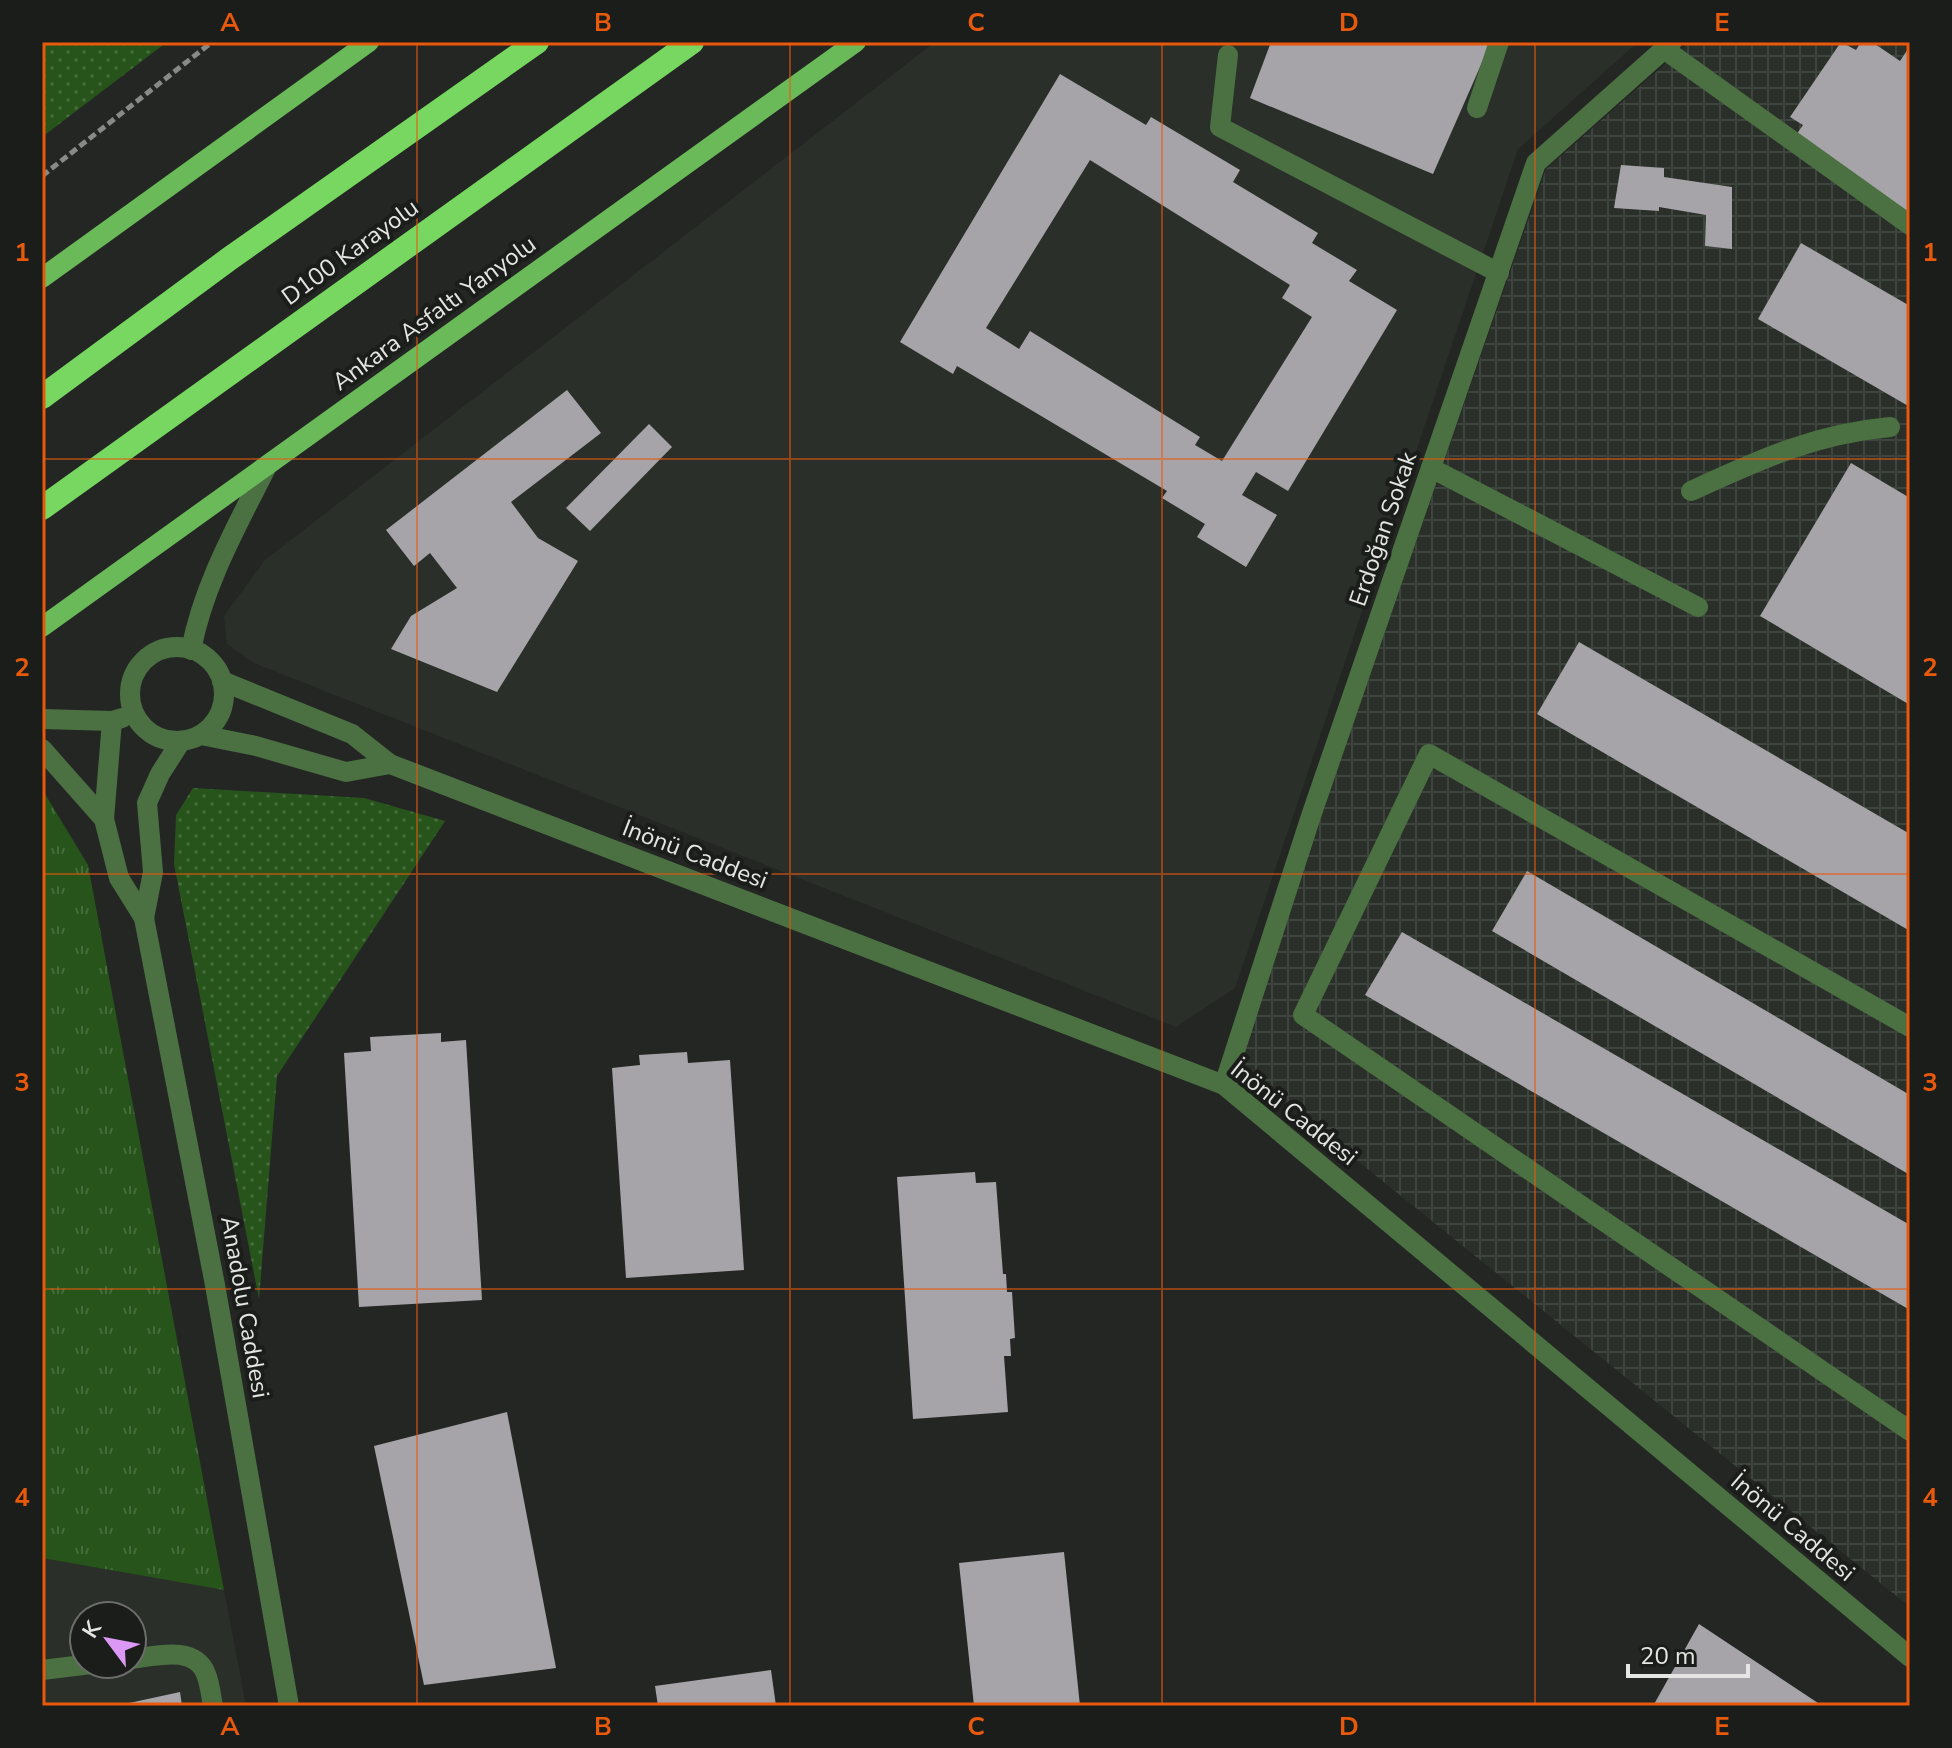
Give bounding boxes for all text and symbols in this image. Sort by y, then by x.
text: A [220,5,240,40]
text: B [594,5,612,40]
text: C [967,5,985,40]
text: D [1339,5,1359,40]
text: E [1714,5,1730,40]
street label: D100 Karayolu [275,191,425,313]
street label: Ankara Asfaltı Yanyolu [326,228,542,398]
text: 1 [14,235,30,270]
text: 1 [1922,235,1938,270]
street label: Erdoğan Sokak [1342,447,1425,610]
text: 2 [14,650,30,685]
text: 2 [1922,650,1938,685]
street label: İnönü Caddesi [618,812,772,896]
street label: İnönü Caddesi [1224,1053,1364,1173]
text: 3 [14,1065,30,1100]
text: 3 [1922,1065,1938,1100]
street label: Anadolu Caddesi [213,1213,277,1401]
street label: İnönü Caddesi [1724,1466,1862,1588]
text: 4 [14,1480,30,1515]
text: 4 [1922,1480,1938,1515]
north arrow [68,1600,148,1680]
text: K [75,1615,109,1644]
scale bar [1628,1628,1748,1678]
text: 20 m [1640,1640,1696,1672]
text: A [220,1709,240,1744]
text: B [594,1709,612,1744]
text: C [967,1709,985,1744]
text: D [1339,1709,1359,1744]
text: E [1714,1709,1730,1744]

